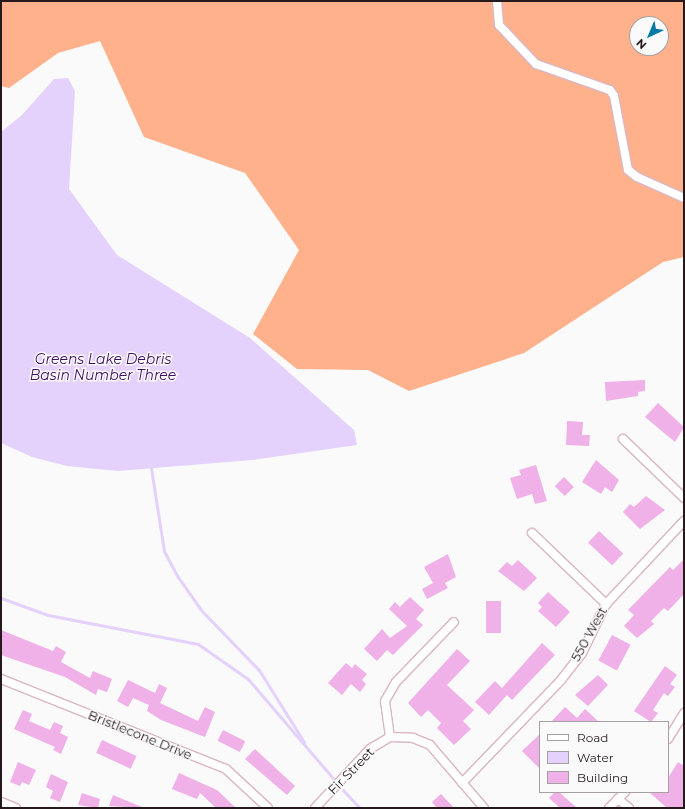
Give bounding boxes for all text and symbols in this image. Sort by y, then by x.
north arrow [629,16,669,56]
text: N [633,36,649,52]
water label: Greens Lake Debris Basin Number Three [30,351,176,384]
street label: 550 West [568,604,610,664]
street label: Bristlecone Drive [86,707,194,763]
legend [539,721,669,793]
text: Road [577,730,608,745]
street label: Fir Street [325,744,377,798]
text: Water [577,750,613,765]
text: Building [577,770,628,785]

